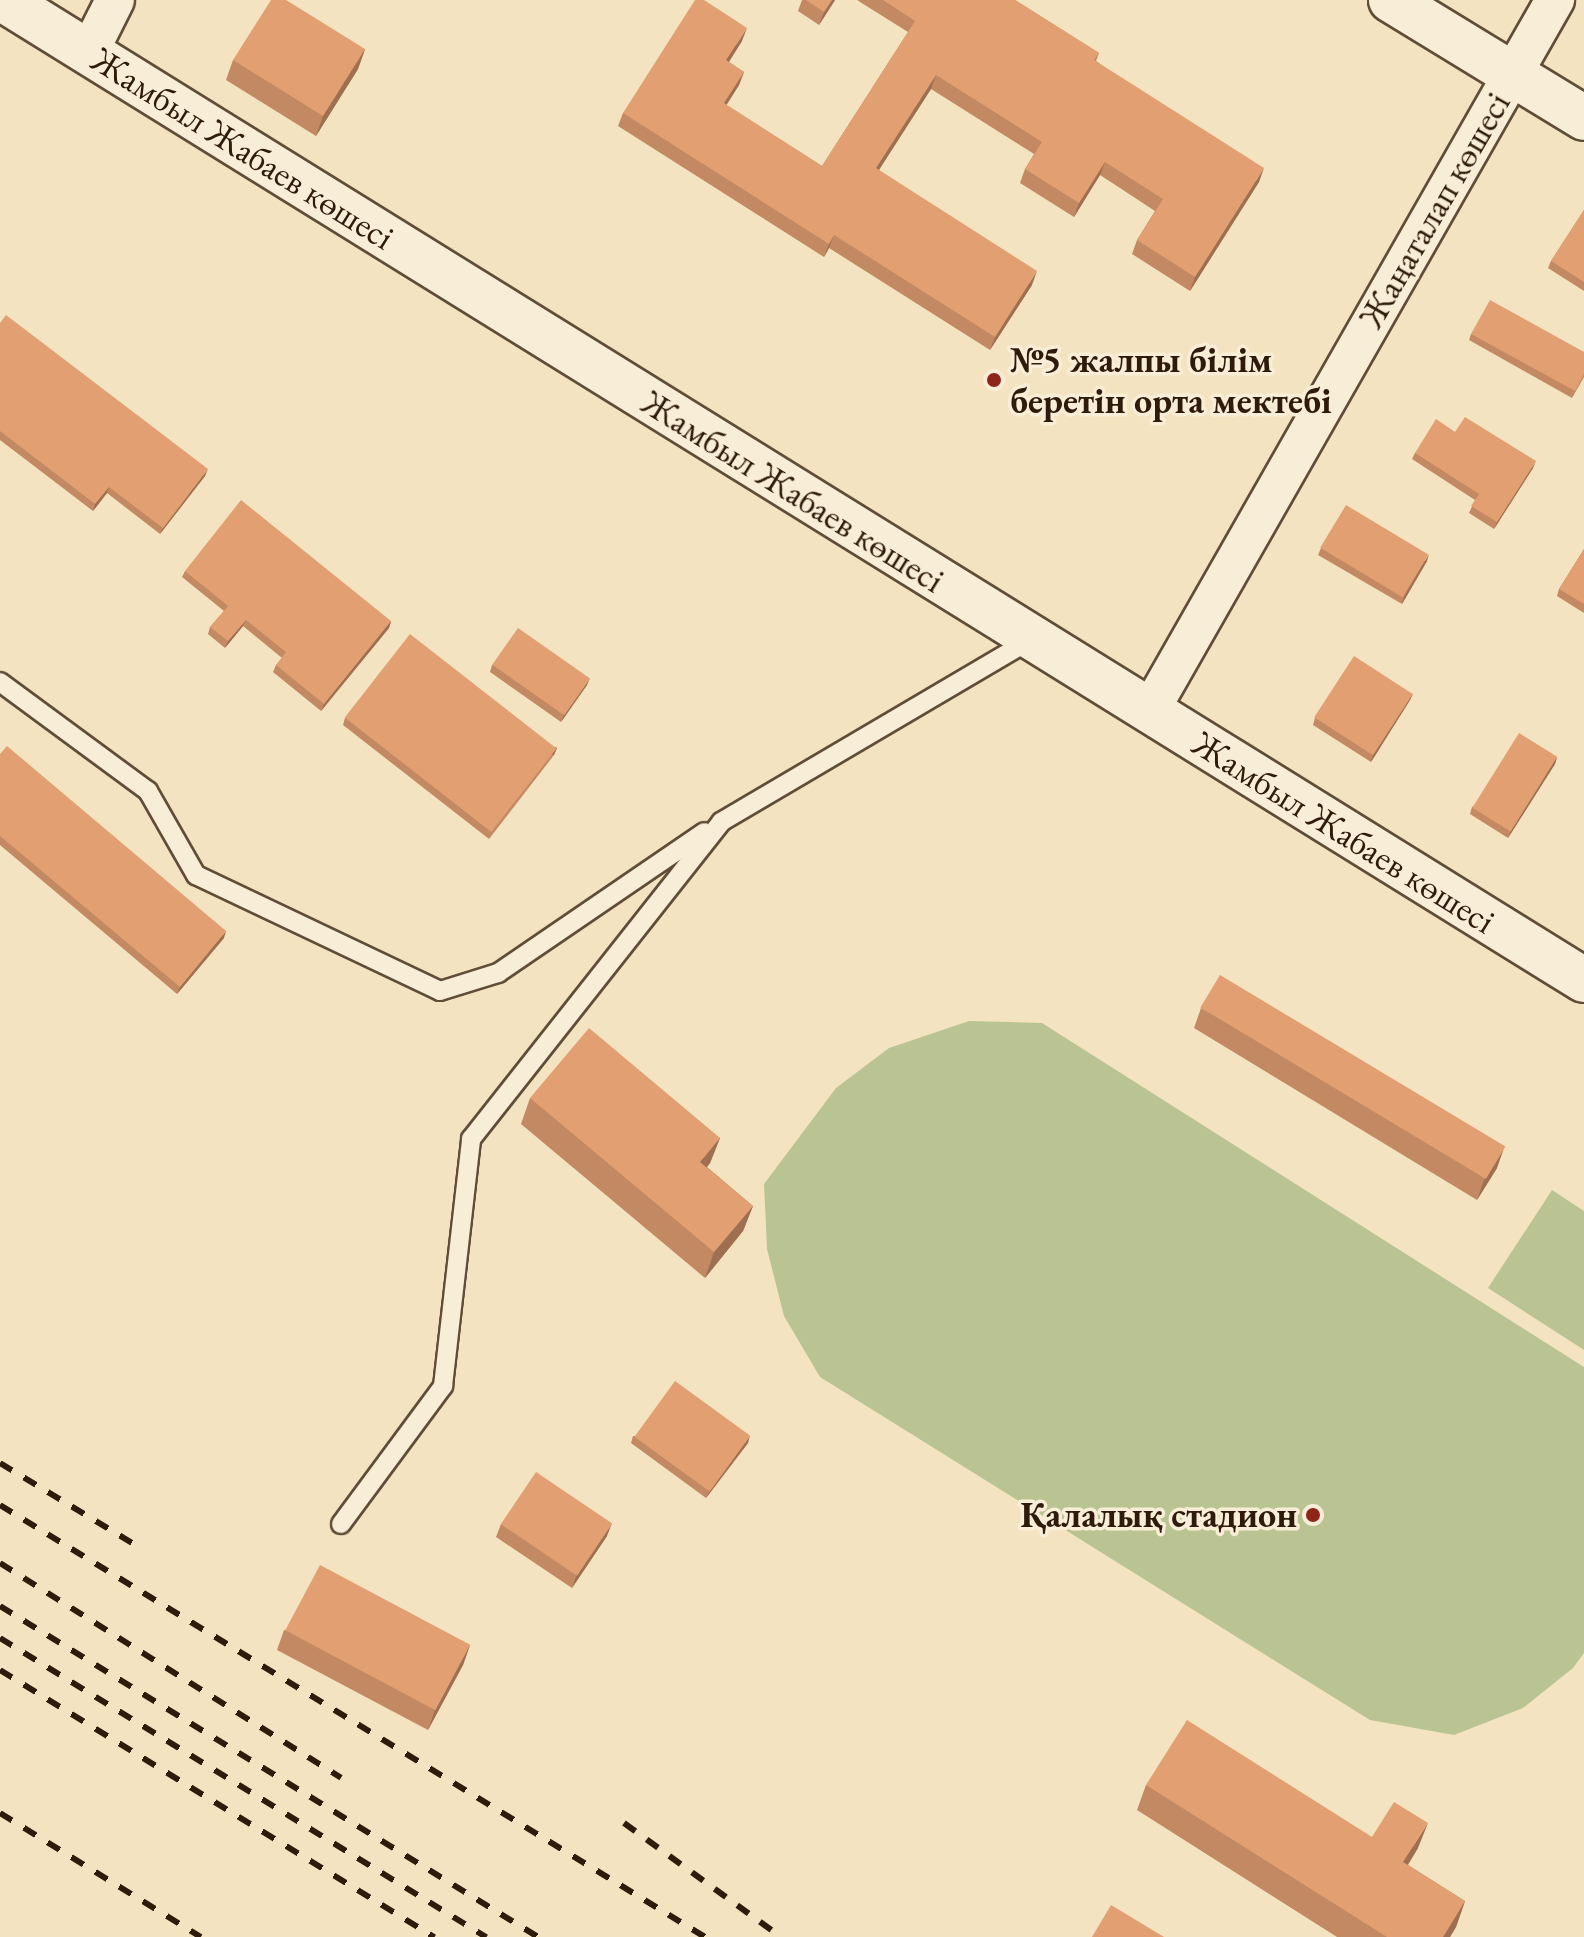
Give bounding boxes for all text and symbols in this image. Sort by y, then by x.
street label: Жамбыл Жабаев көшесі [84,37,402,259]
street label: Жаңаталап көшесі [1349,84,1519,336]
place label: №5 жалпы білім беретін орта мектебі [1010,337,1332,422]
marker: №5 жалпы білім беретін орта мектебі [985,371,1003,389]
street label: Жамбыл Жабаев көшесі [634,380,952,602]
street label: Жамбыл Жабаев көшесі [1185,721,1503,943]
place label: Қалалық стадион [1020,1493,1297,1537]
marker: Қалалық стадион [1304,1506,1322,1524]

